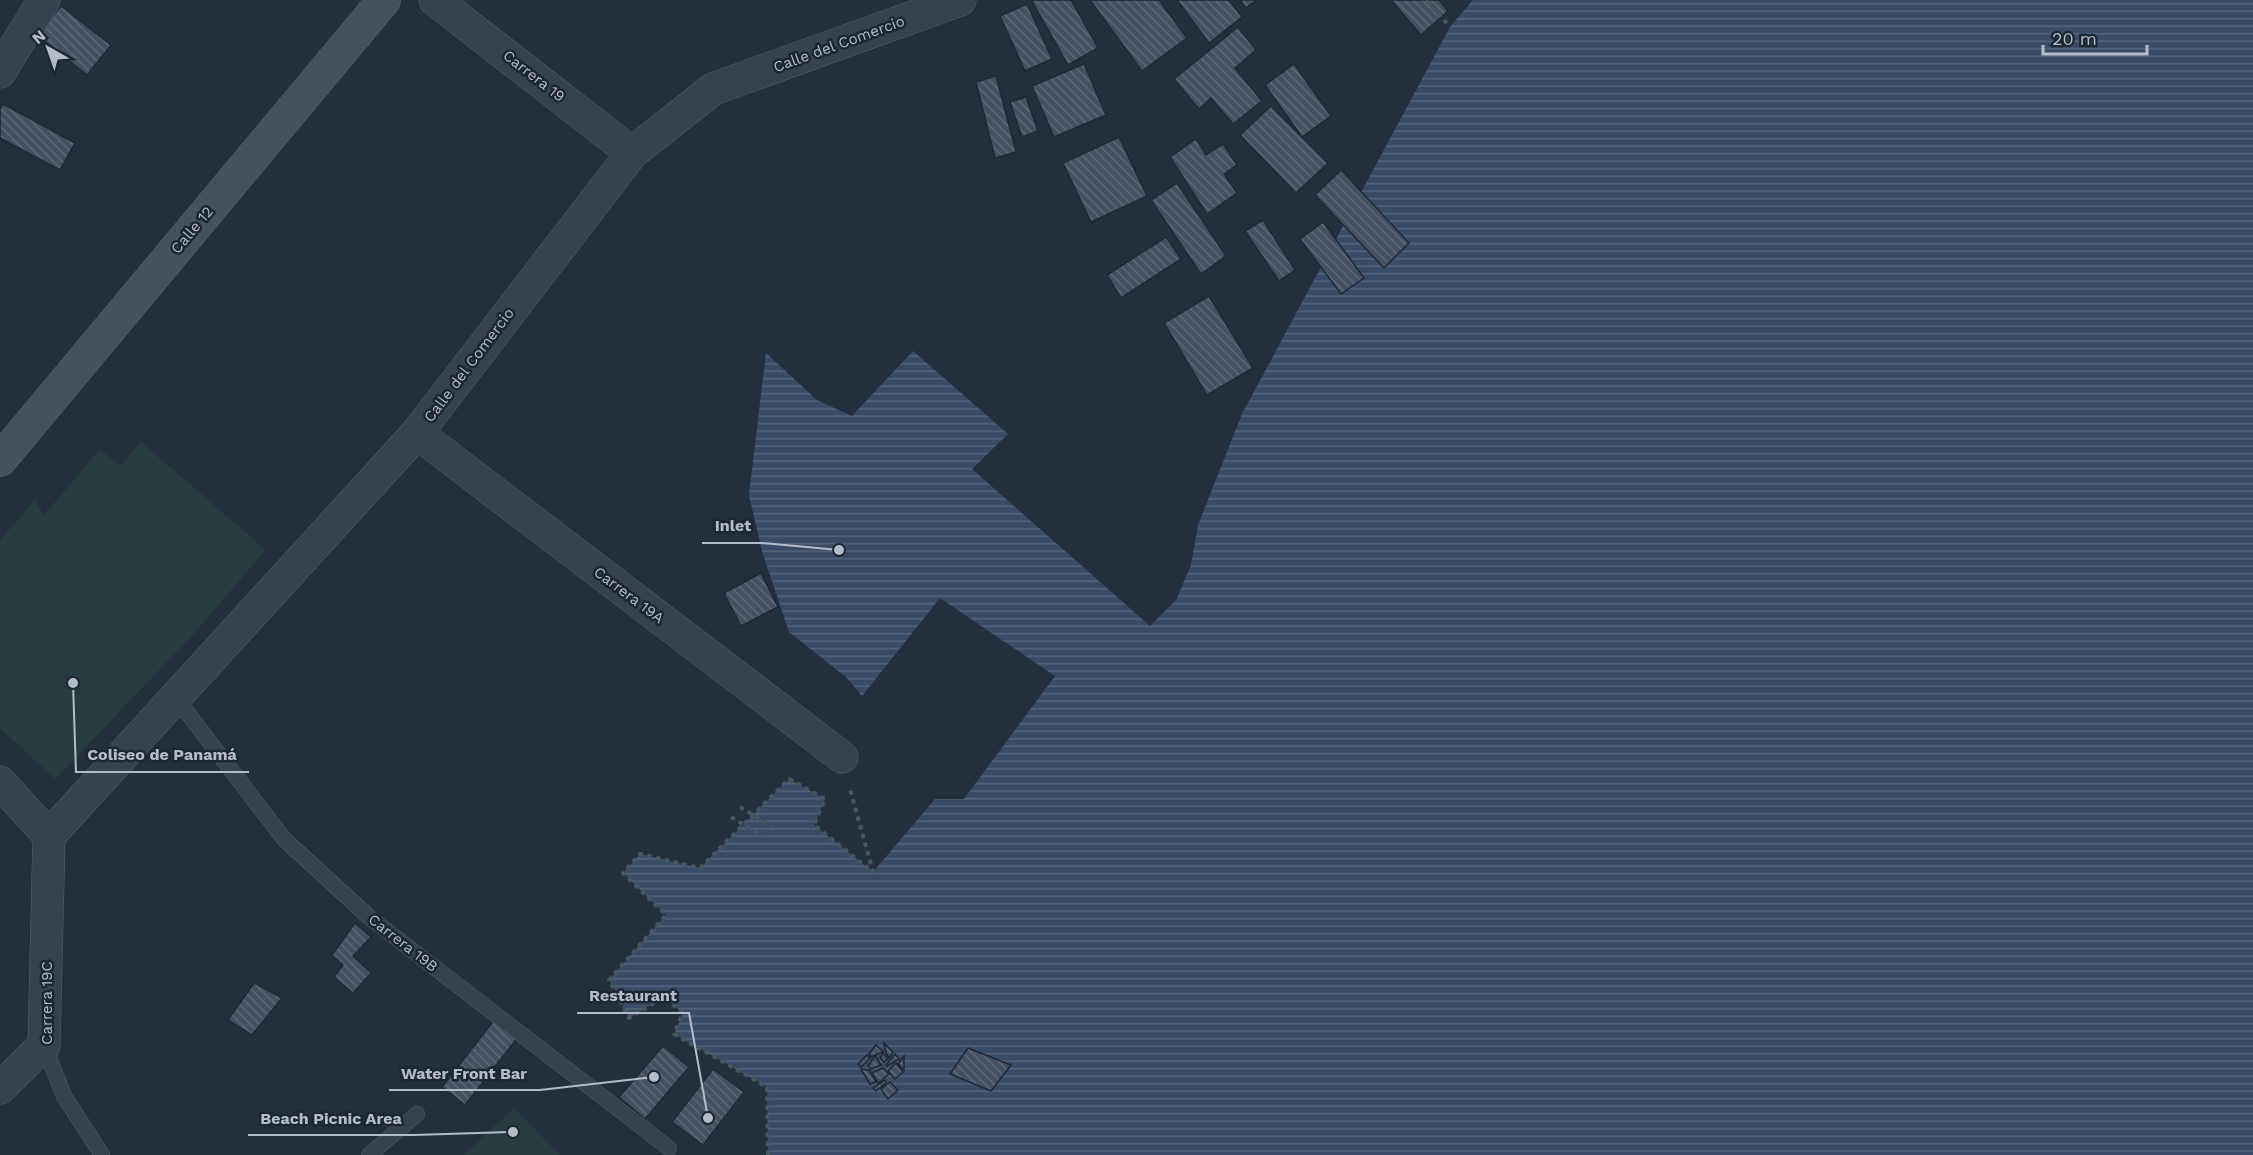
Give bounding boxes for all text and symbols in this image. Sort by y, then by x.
street label: Calle del Comercio [771,12,907,76]
north arrow [18,18,78,78]
scale bar [2043,18,2146,56]
text: N [28,26,49,48]
text: 20 m [2052,28,2097,49]
street label: Carrera 19 [500,46,568,106]
street label: Calle 12 [167,203,217,257]
street label: Calle del Comercio [420,304,518,426]
callout: Inlet [702,509,763,543]
text: Inlet [715,516,751,535]
street label: Carrera 19A [590,563,668,627]
callout: Coliseo de Panamá [76,738,249,772]
text: Coliseo de Panamá [87,745,238,764]
street label: Carrera 19B [365,910,441,976]
street label: Carrera 19C [38,961,56,1045]
callout: Restaurant [577,979,689,1013]
text: Restaurant [589,986,677,1005]
callout: Water Front Bar [389,1056,540,1090]
text: Water Front Bar [401,1064,527,1083]
callout: Beach Picnic Area [248,1101,414,1135]
text: Beach Picnic Area [260,1109,402,1128]

